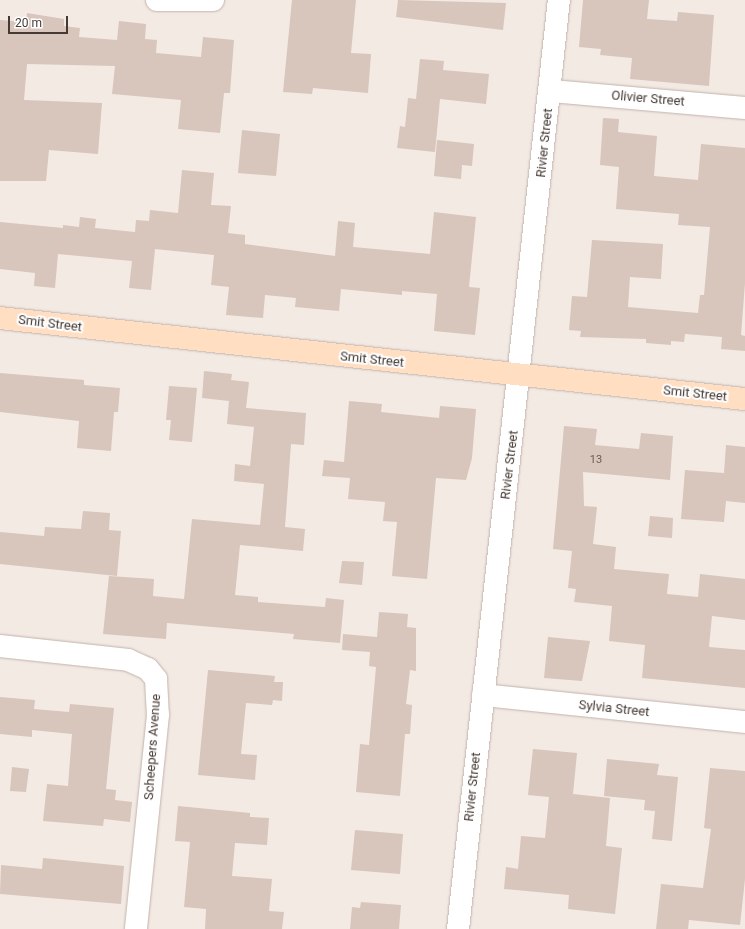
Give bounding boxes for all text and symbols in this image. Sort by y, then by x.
scale bar [10,8,70,34]
text: 20 m [15,16,42,30]
street label: Olivier Street [611,88,685,110]
street label: Rivier Street [534,108,556,178]
street label: Smit Street [17,312,83,336]
street label: Smit Street [339,349,405,371]
street label: Smit Street [662,383,728,405]
street label: Rivier Street [498,430,522,500]
house number: 13 [590,453,602,467]
street label: Scheepers Avenue [142,693,164,801]
street label: Sylvia Street [578,698,650,720]
street label: Rivier Street [462,752,484,822]

